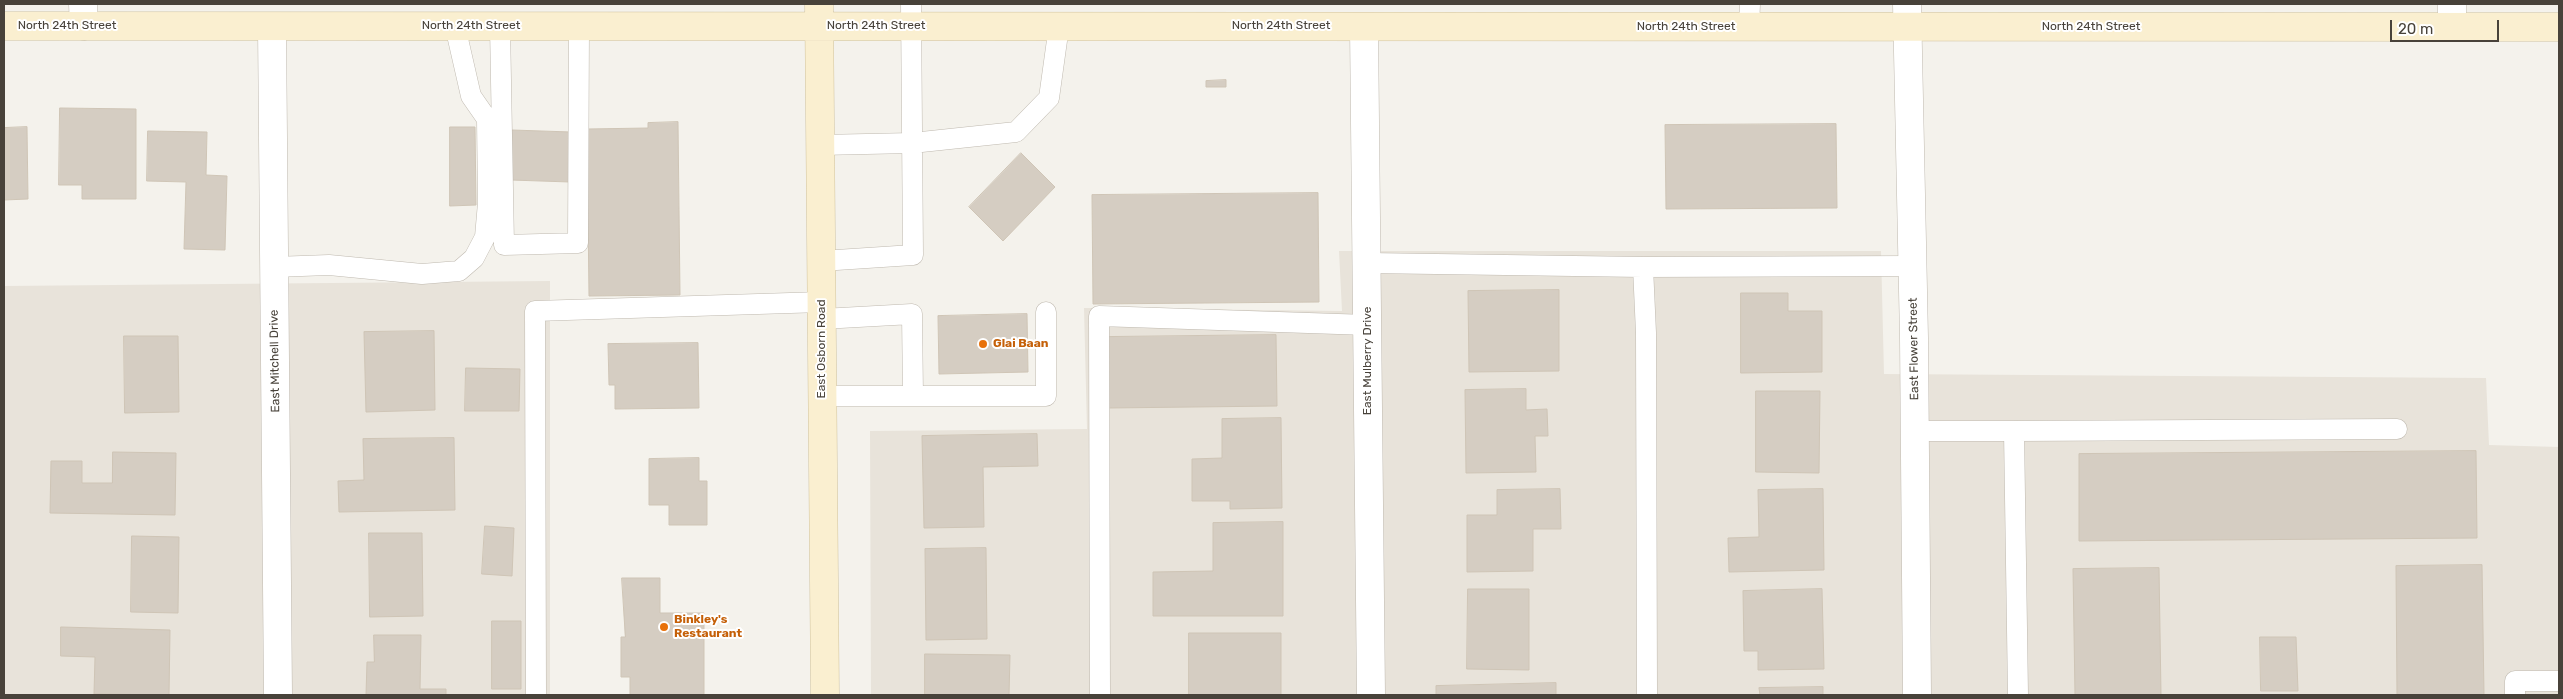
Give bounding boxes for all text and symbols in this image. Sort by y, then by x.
scale bar [2393,10,2502,42]
street label: North 24th Street [18,19,116,33]
street label: North 24th Street [422,19,520,33]
street label: North 24th Street [827,19,925,33]
street label: North 24th Street [1232,19,1330,33]
street label: North 24th Street [1637,20,1735,34]
street label: North 24th Street [2042,20,2140,34]
text: 20 m [2398,20,2433,38]
street label: East Flower Street [1906,298,1922,400]
street label: East Osborn Road [815,299,829,399]
street label: East Mulberry Drive [1361,307,1375,415]
street label: East Mitchell Drive [267,309,283,413]
place label: Glai Baan [993,337,1048,351]
marker: Glai Baan [977,338,989,350]
place label: Binkley's Restaurant [674,613,742,641]
marker: Binkley's Restaurant [658,621,670,633]

